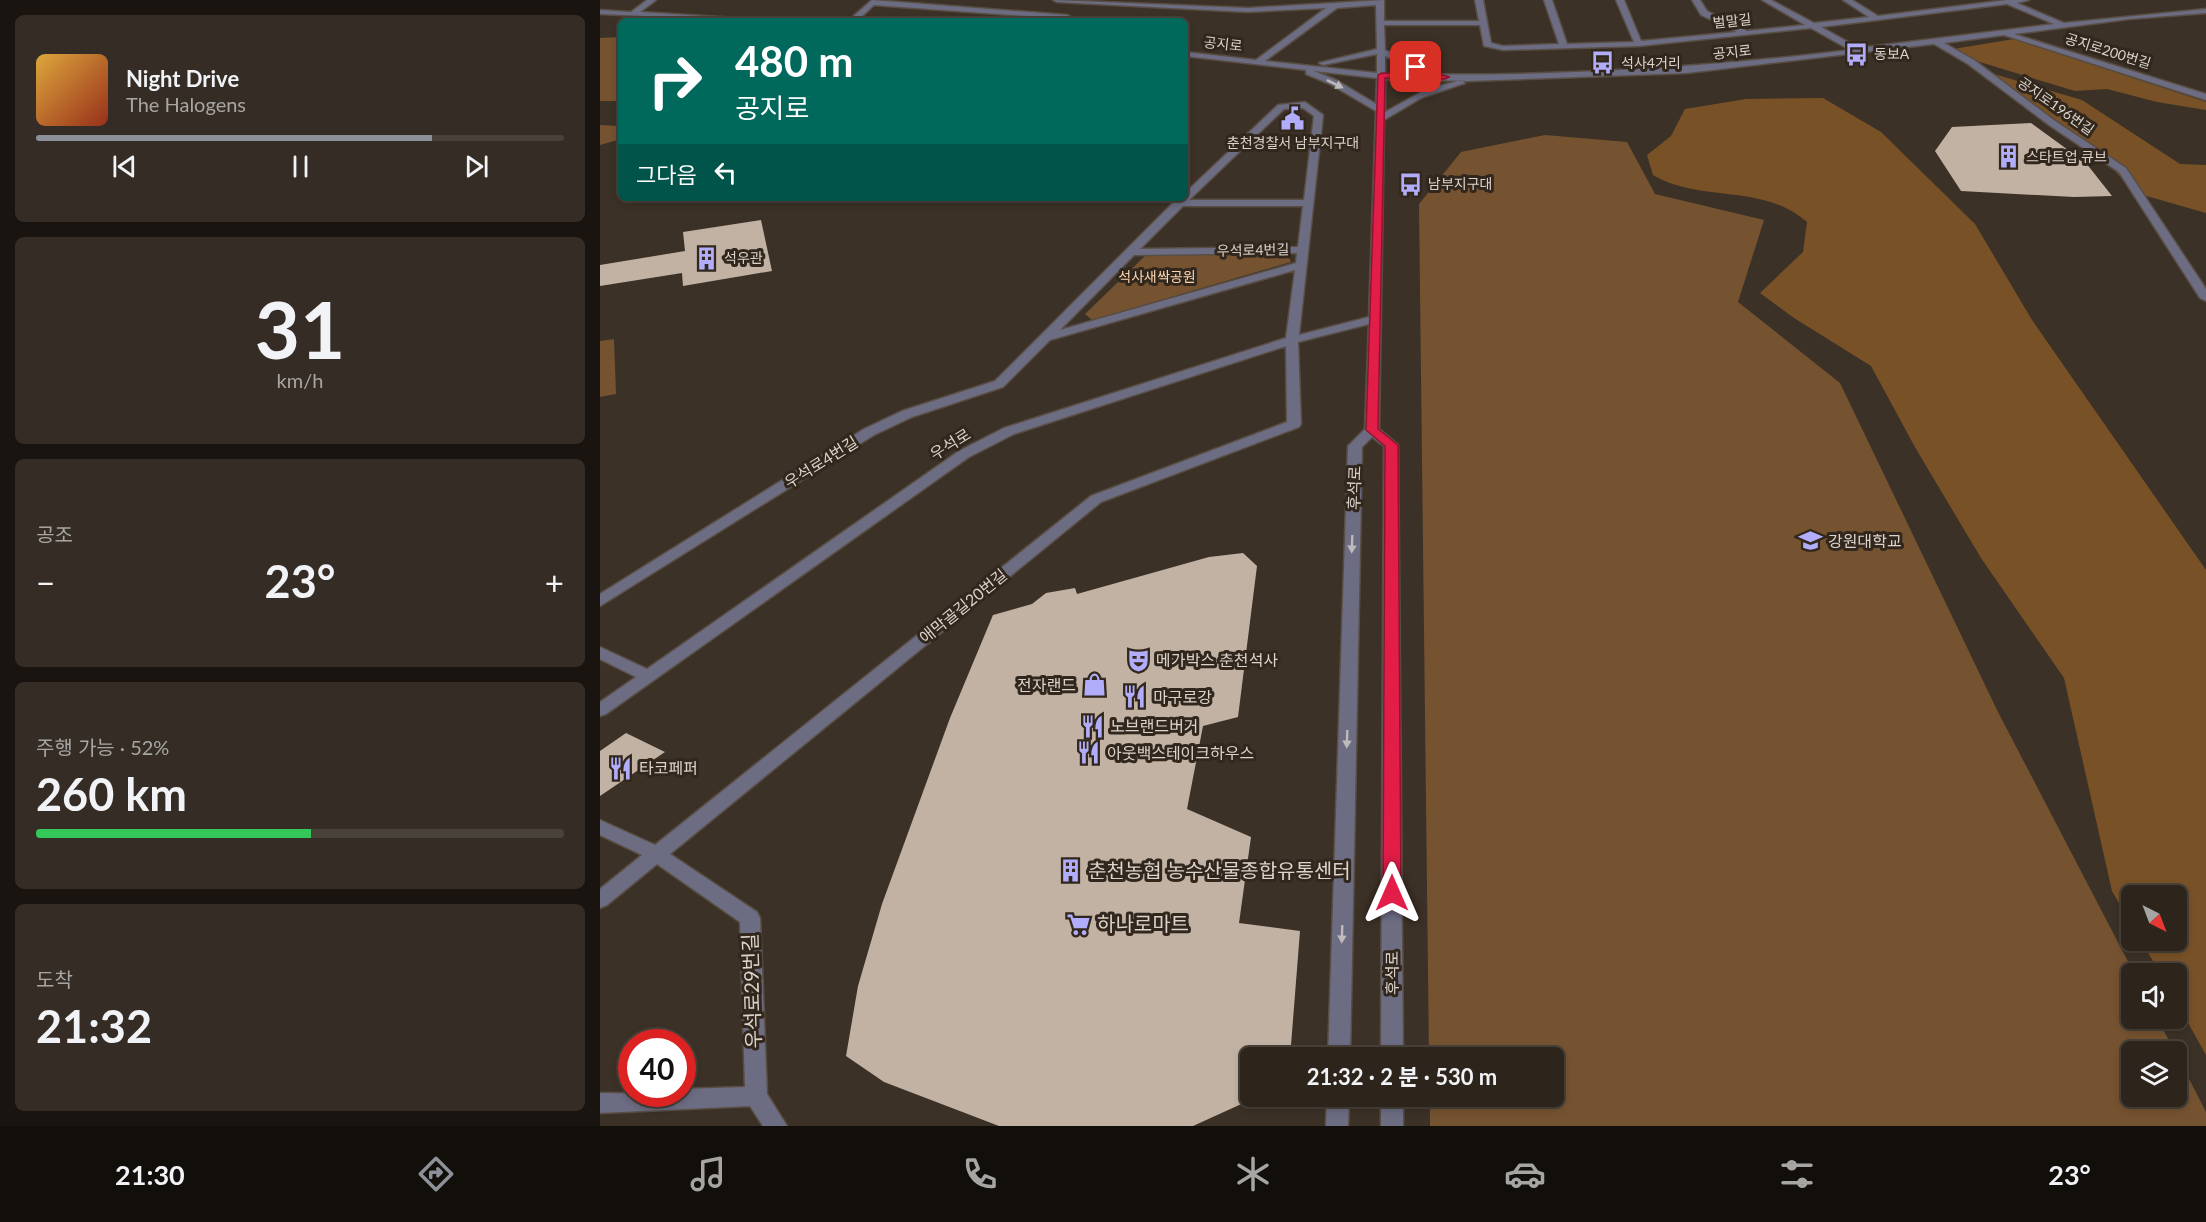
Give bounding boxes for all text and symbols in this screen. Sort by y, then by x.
street label: 벌말길 [1712,10,1752,31]
street label: 공지로200번길 [2063,29,2153,72]
street label: 공지로 [1203,33,1243,54]
text: 480 m [735,36,853,86]
pin [1390,41,1441,92]
street label: 공지로 [1712,41,1752,62]
bus stop icon: 동보A [1843,41,1869,67]
icon: right [636,42,714,120]
place label: 동보A [1874,45,1910,62]
icon: arrive [1399,50,1432,83]
bus stop icon: 석사4거리 [1590,50,1616,76]
place label: 석사4거리 [1621,54,1681,71]
text: Night Drive [126,65,239,92]
street label: 공지로196번길 [2015,73,2098,138]
one-way arrow [1326,78,1344,88]
text: 공지로 [735,91,810,124]
text: The Halogens [126,92,246,116]
public building icon: 춘천경찰서 남부지구대 [1280,106,1306,132]
place label: 춘천경찰서 남부지구대 [1227,134,1359,151]
building icon: 스타트업 큐브 [1995,144,2021,170]
place label: 스타트업 큐브 [2026,148,2107,165]
icon: previous [108,150,141,183]
icon: pause [284,150,317,183]
icon: next [460,150,493,183]
icon: left [709,156,742,189]
text: 그다음 [636,161,697,188]
bus stop icon: 남부지구대 [1397,171,1423,197]
place label: 남부지구대 [1428,175,1492,192]
street label: 우석로4번길 [1217,240,1289,259]
building icon: 석우관 [693,245,719,271]
place label: 석우관 [724,249,763,266]
park label: 석사새싹공원 [1118,268,1196,285]
text: 31 [255,282,345,376]
text: km/h [277,368,323,392]
street label: 우석로 [926,424,974,463]
street label: 우석로4번길 [781,432,861,492]
street label: 후석로 [1343,465,1364,510]
text: 공조 [36,522,73,546]
school or university icon: 강원대학교 [1797,528,1823,554]
place label: 강원대학교 [1828,531,1902,550]
one-way arrow [1348,534,1357,553]
text: 23° [265,554,335,608]
text: − [36,562,55,602]
text: + [545,562,564,602]
street label: 애막골길20번길 [915,565,1010,647]
theatre icon: 메가박스 춘천석사 [1125,647,1151,673]
place label: 메가박스 춘천석사 [1156,650,1278,669]
shop icon: 전자랜드 [1081,672,1107,698]
place label: 전자랜드 [1017,675,1076,694]
restaurant icon: 마구로강 [1122,684,1148,710]
place label: 마구로강 [1153,687,1212,706]
restaurant icon: 노브랜드버거 [1079,713,1105,739]
place label: 노브랜드버거 [1110,716,1198,735]
one-way arrow [1342,729,1352,748]
text: 주행 가능 · 52% [36,735,169,759]
restaurant icon: 아웃백스테이크하우스 [1076,740,1102,766]
place label: 아웃백스테이크하우스 [1107,743,1254,762]
restaurant icon: 타코페퍼 [608,755,634,781]
place label: 타코페퍼 [639,758,698,777]
text: 260 km [36,767,187,821]
building icon: 춘천농협 농수산물종합유통센터 [1057,858,1083,884]
place label: 춘천농협 농수산물종합유통센터 [1088,858,1351,882]
position arrow [1360,861,1424,925]
north arrow [2121,885,2187,951]
map controls [2121,885,2187,1107]
supermarket icon: 하나로마트 [1066,911,1092,937]
place label: 하나로마트 [1097,911,1189,935]
one-way arrow [1337,924,1347,943]
street label: 우석로29번길 [737,933,765,1049]
street label: 후석로 [1382,951,1401,995]
button: sound [2121,963,2187,1029]
text: 도착 [36,967,73,991]
text: 21:32 [36,999,152,1053]
speed limit sign: 40 [618,1029,696,1107]
button: layers [2121,1041,2187,1107]
text: 21:32 · 2 분 · 530 m [1307,1063,1497,1090]
icon: directions [415,1153,457,1195]
icon: music [687,1153,729,1195]
icon: phone [959,1153,1001,1195]
icon: climate [1232,1153,1274,1195]
icon: car [1504,1153,1546,1195]
icon: filters [1776,1153,1818,1195]
text: 21:30 [115,1158,185,1191]
text: 23° [2048,1158,2091,1191]

